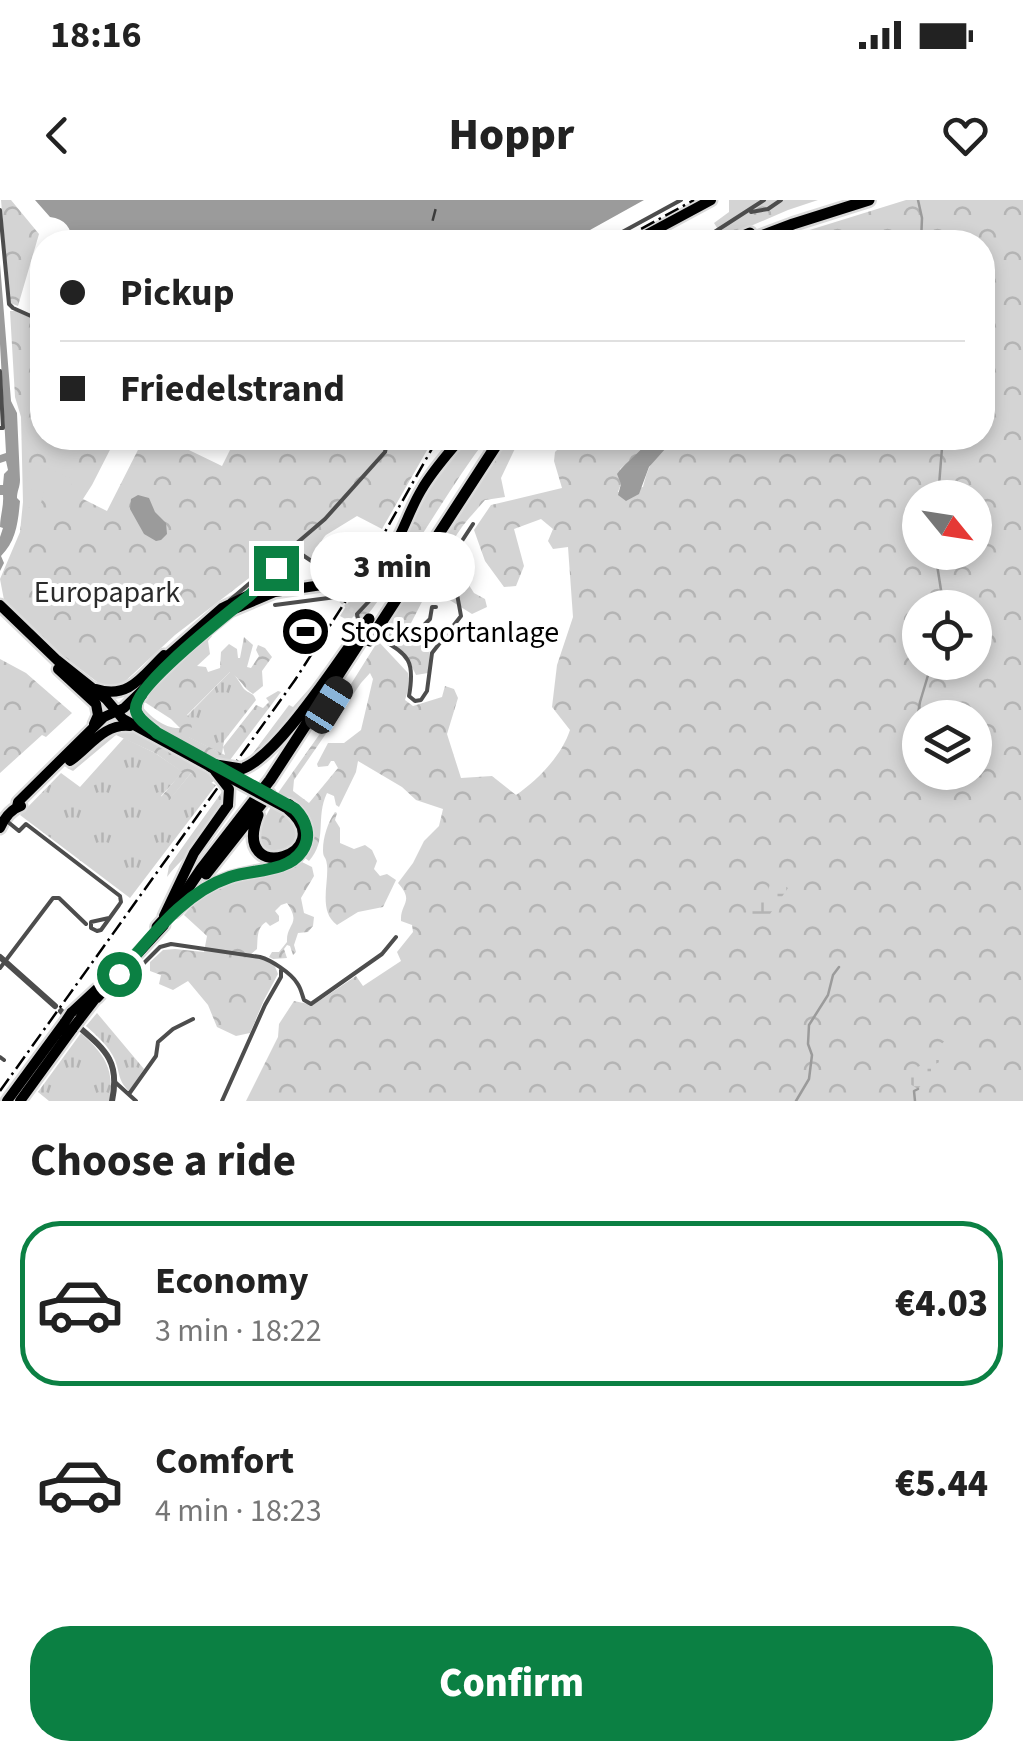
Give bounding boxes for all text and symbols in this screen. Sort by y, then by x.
text: 18:16 [50,8,142,62]
text: Hoppr [449,103,574,167]
icon: back [30,108,85,163]
icon: heart [938,108,993,163]
text: Pickup [120,266,234,320]
text: Friedelstrand [120,362,345,416]
north arrow [902,480,992,570]
map controls [902,480,992,790]
callout: 3 min [311,533,476,603]
text: 3 min [353,544,432,590]
route end [254,546,299,591]
park label: Europapark [34,571,180,614]
button: locate [902,590,992,680]
sports icon: Stocksportanlage [279,606,331,658]
place label: Stocksportanlage [340,611,559,654]
car [300,672,358,738]
button: layers [902,700,992,790]
route start [97,952,142,997]
text: Choose a ride [30,1129,296,1193]
text: Economy [155,1254,308,1308]
icon: car [35,1259,125,1349]
text: €4.03 [895,1277,988,1331]
text: 3 min · 18:22 [155,1308,322,1354]
text: Comfort [155,1434,294,1488]
icon: car [35,1439,125,1529]
text: €5.44 [895,1457,988,1511]
text: 4 min · 18:23 [155,1488,322,1534]
button: Confirm [30,1626,993,1741]

